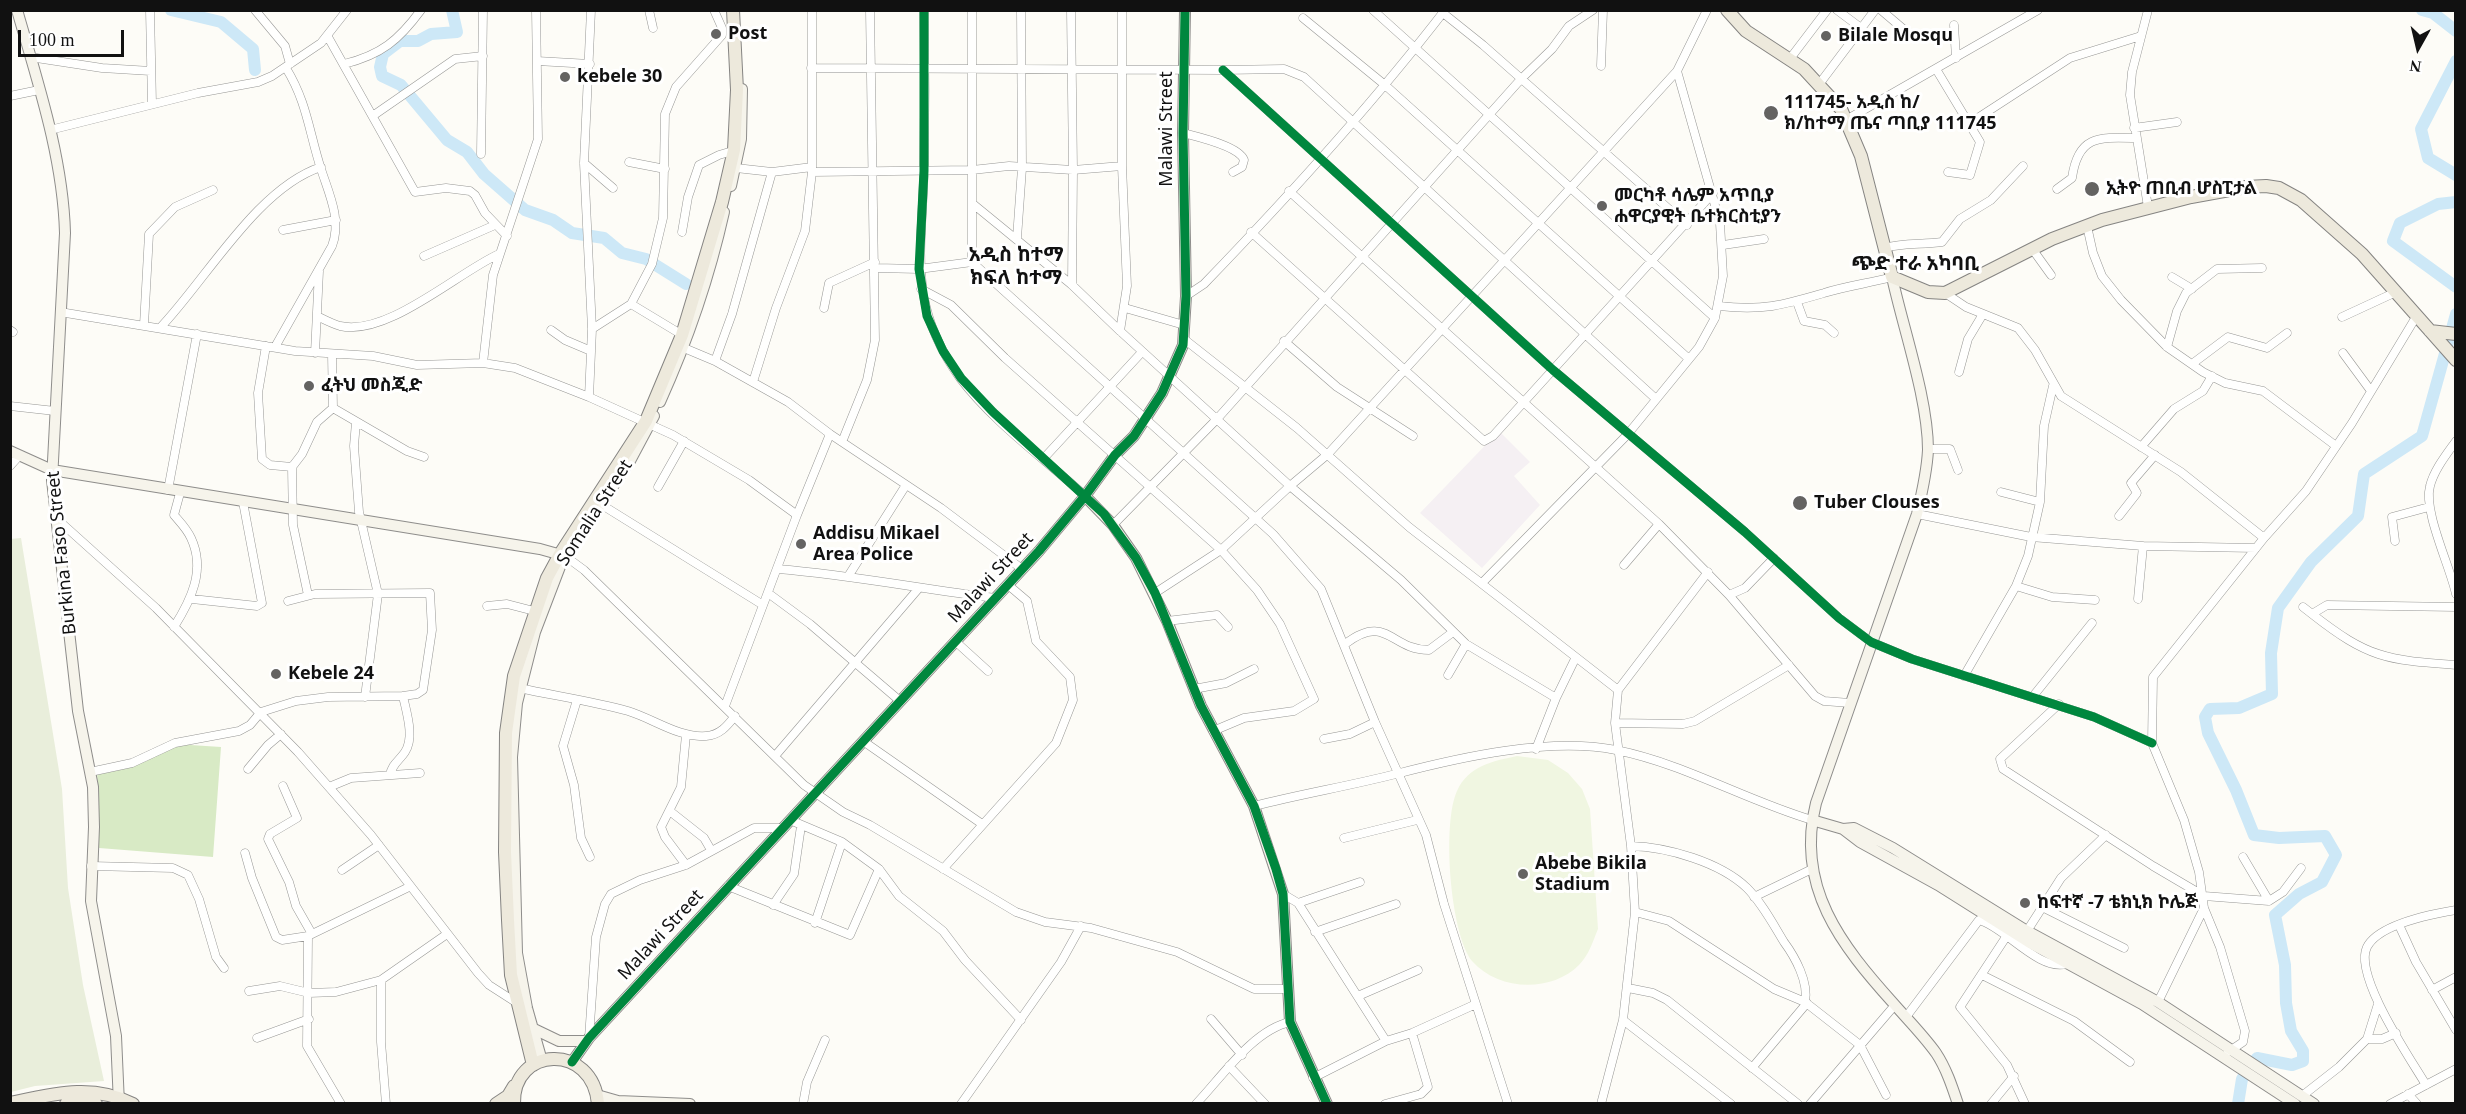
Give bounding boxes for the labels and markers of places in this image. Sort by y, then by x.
place label: Post [728,23,767,45]
place label: Bilale Mosqu [1838,25,1953,47]
marker: Post [709,27,723,41]
marker: Bilale Mosqu [1819,29,1833,43]
place label: kebele 30 [577,66,662,88]
marker: kebele 30 [558,70,572,84]
place label: 111745- አዲስ ከ/ ክ/ከተማ ጤና ጣቢያ 111745 [1784,92,1997,134]
marker: 111745- አዲስ ከ/ ክ/ከተማ ጤና ጣቢያ 111745 [1762,104,1780,122]
place label: ኢትዮ ጠቢብ ሆስፒታል [2106,178,2257,200]
marker: ኢትዮ ጠቢብ ሆስፒታል [2083,180,2101,198]
place label: መርካቶ ሳሌም አጥቢያ ሐዋርያዊት ቤተክርስቲያን [1614,185,1781,228]
marker: መርካቶ ሳሌም አጥቢያ ሐዋርያዊት ቤተክርስቲያን [1595,199,1609,213]
place label: ፈትህ መስጂድ [321,375,423,397]
marker: ፈትህ መስጂድ [302,379,316,393]
place label: Tuber Clouses [1814,492,1940,514]
marker: Tuber Clouses [1791,494,1809,512]
place label: Addisu Mikael Area Police [813,523,940,566]
marker: Addisu Mikael Area Police [794,537,808,551]
place label: Kebele 24 [288,663,374,685]
marker: Kebele 24 [269,667,283,681]
place label: Abebe Bikila Stadium [1535,853,1647,896]
marker: Abebe Bikila Stadium [1516,867,1530,881]
place label: ከፍተኛ -7 ቴክኒክ ኮሌጅ [2037,892,2198,914]
marker: ከፍተኛ -7 ቴክኒክ ኮሌጅ [2018,896,2032,910]

